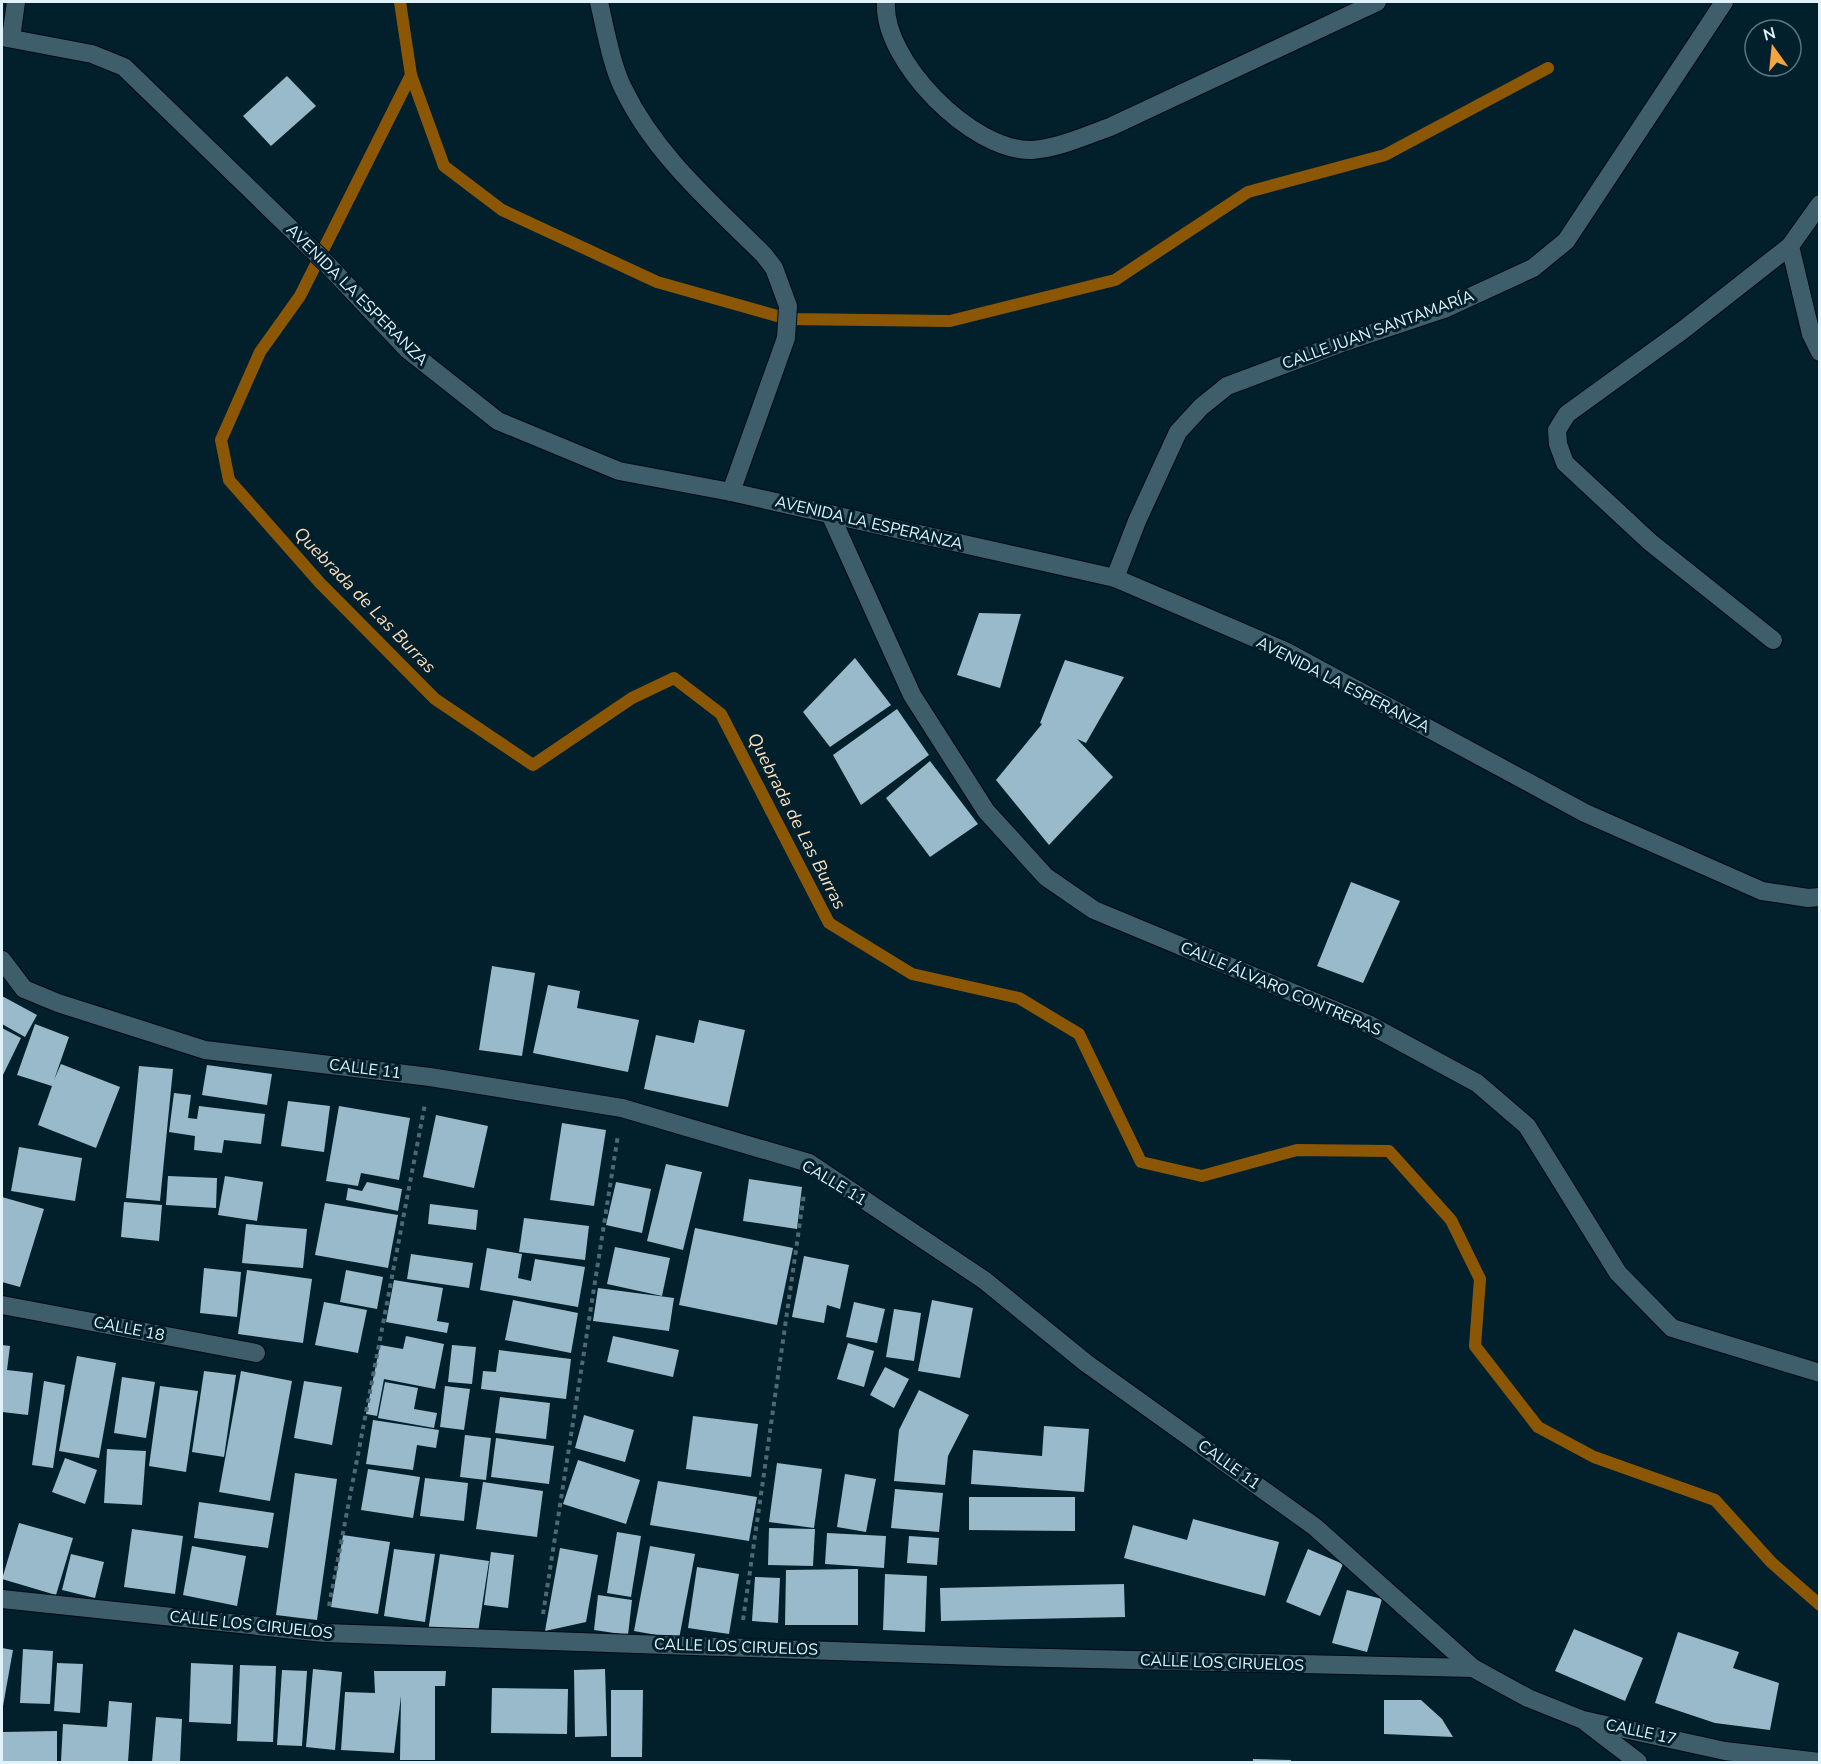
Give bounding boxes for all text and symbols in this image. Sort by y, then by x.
north arrow [1743,18,1803,78]
text: N [1761,22,1778,47]
street label: AVENIDA LA ESPERANZA [281,219,433,371]
street label: CALLE JUAN SANTAMARÍA [1279,285,1477,375]
street label: AVENIDA LA ESPERANZA [773,491,965,555]
water label: Quebrada de Las Burras [289,521,441,679]
street label: AVENIDA LA ESPERANZA [1252,632,1434,739]
water label: Quebrada de Las Burras [742,729,852,913]
street label: CALLE ÁLVARO CONTRERAS [1177,937,1385,1042]
street label: CALLE 11 [328,1054,402,1084]
street label: CALLE 11 [797,1155,871,1211]
street label: CALLE 18 [91,1311,167,1347]
street label: CALLE 11 [1193,1435,1265,1495]
street label: CALLE LOS CIRUELOS [168,1605,334,1645]
street label: CALLE LOS CIRUELOS [654,1633,819,1661]
street label: CALLE LOS CIRUELOS [1140,1649,1305,1677]
street label: CALLE 17 [1603,1714,1679,1750]

